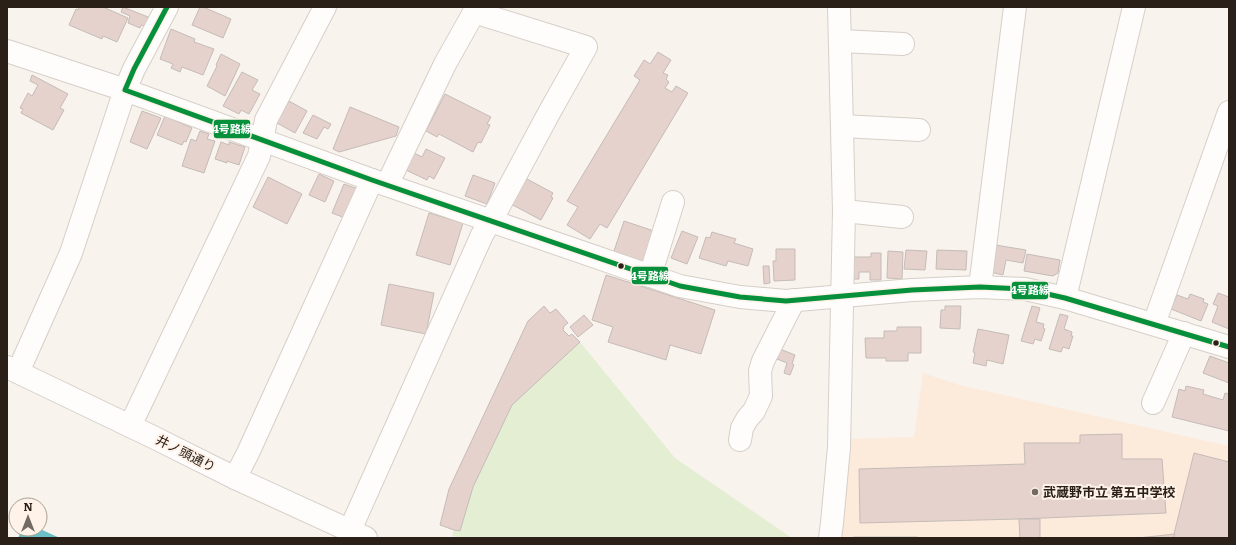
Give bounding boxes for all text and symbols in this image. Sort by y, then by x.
line badge: 4号路線 [213,119,251,139]
text: 4号路線 [212,120,252,136]
unlabelled marker [616,261,626,271]
line badge: 4号路線 [631,266,669,285]
text: 4号路線 [630,267,670,283]
text: 4号路線 [1010,281,1050,297]
line badge: 4号路線 [1011,281,1049,300]
unlabelled marker [1211,338,1221,348]
street label: 井ノ頭通り [153,429,220,476]
place label: 武蔵野市立 第五中学校 [1043,482,1176,501]
marker: 武蔵野市立 第五中学校 [1030,487,1040,497]
north arrow [8,497,48,537]
text: N [23,498,33,514]

